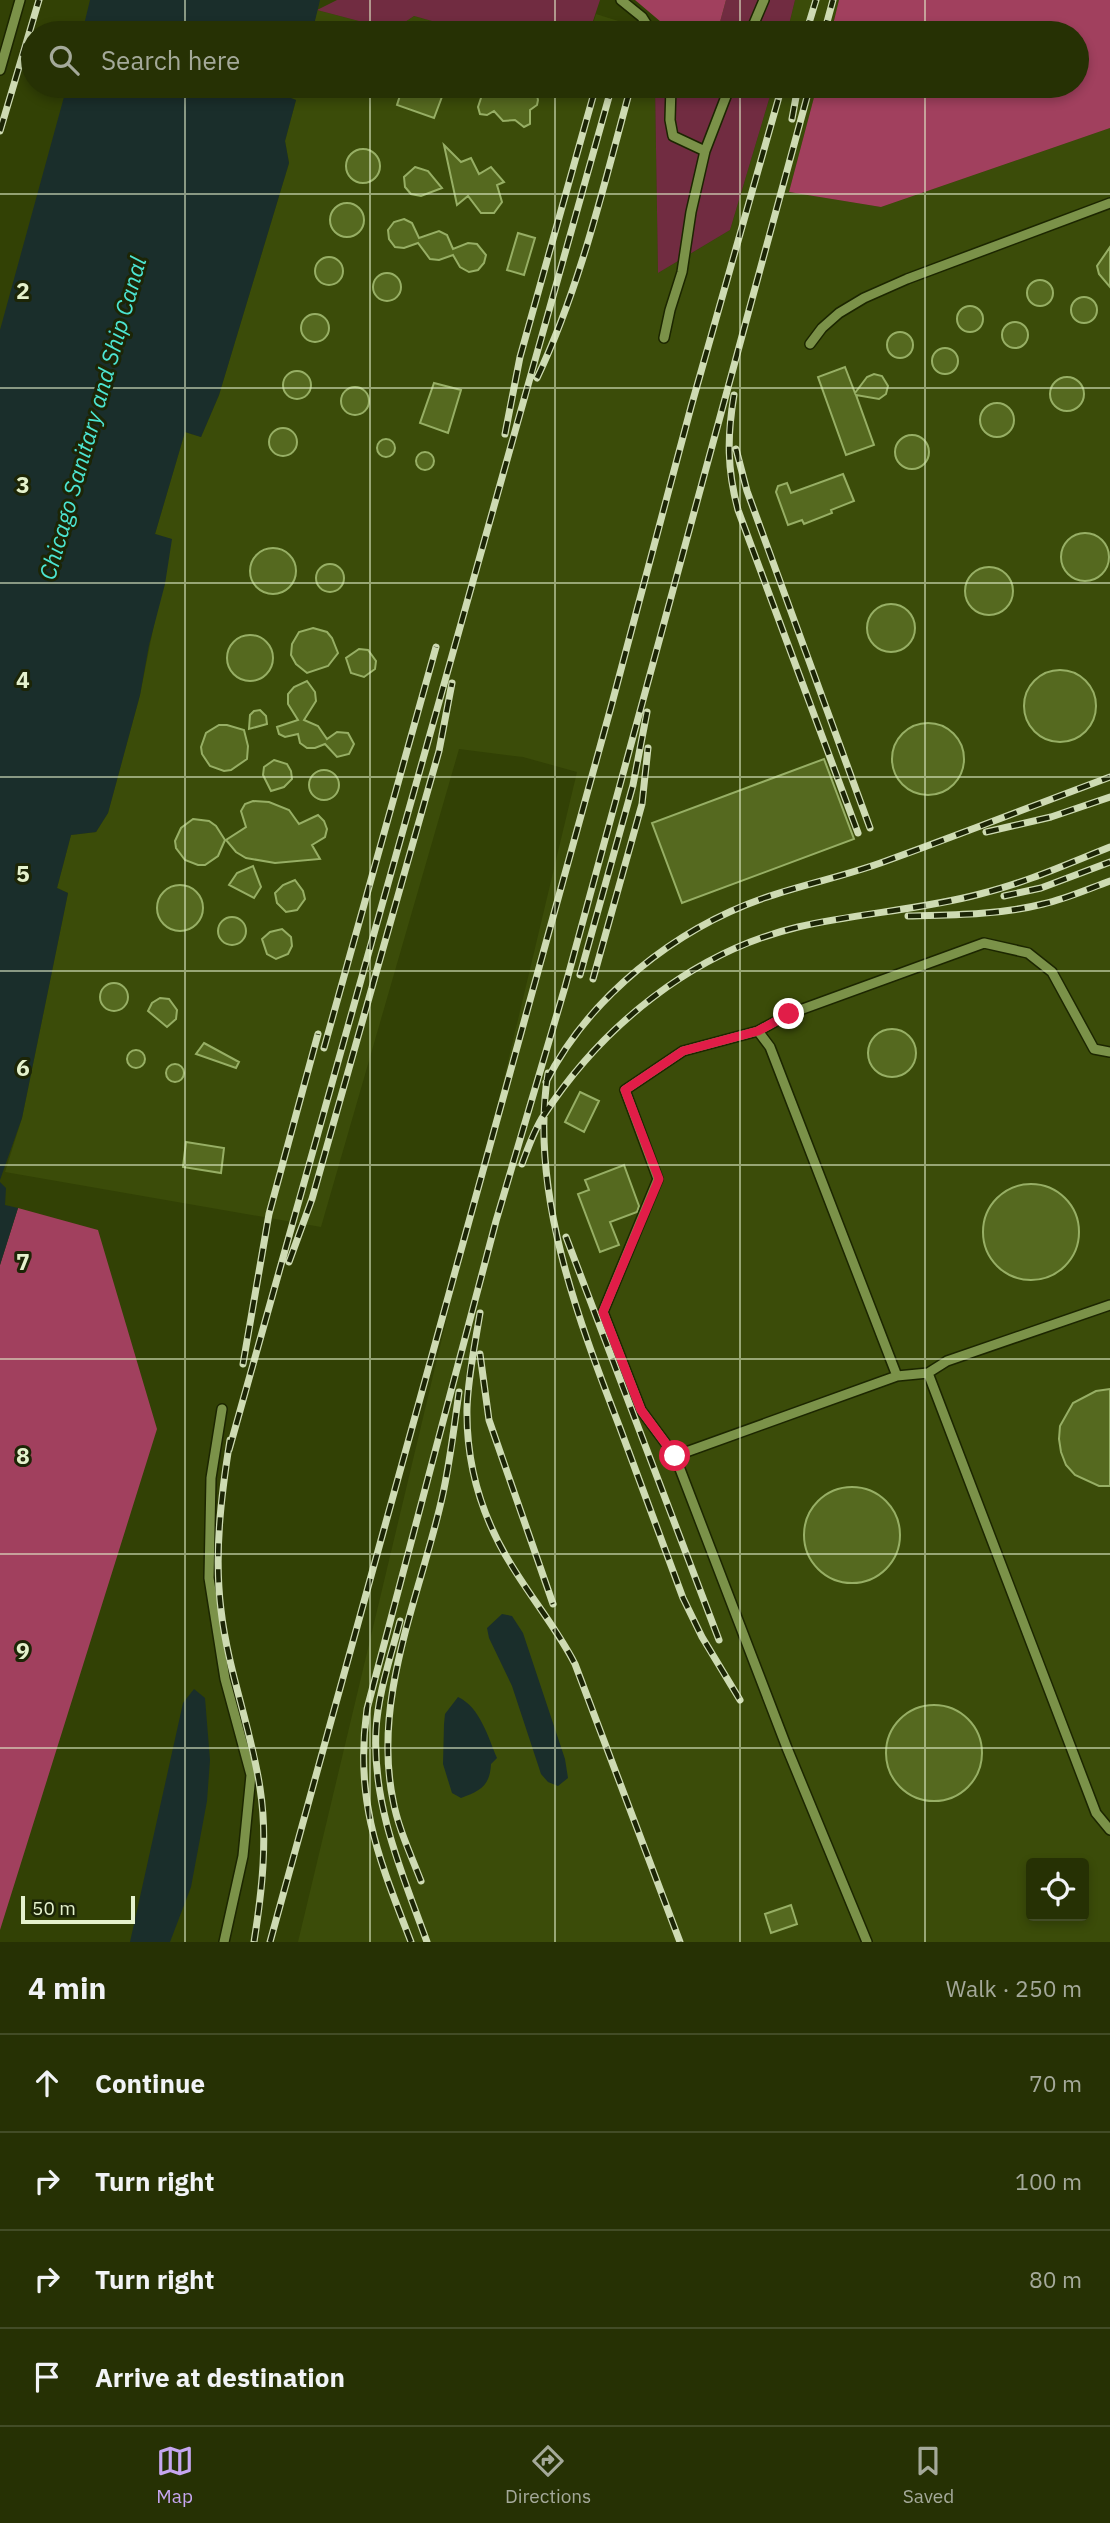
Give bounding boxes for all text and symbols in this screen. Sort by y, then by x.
search box [21,21,1089,98]
icon: search [45,41,83,79]
text: Search here [101,43,240,77]
water label: Chicago Sanitary and Ship Canal [31,252,153,583]
text: 2 [16,275,30,305]
text: 3 [16,469,30,499]
text: 4 [16,664,30,694]
text: 5 [16,858,30,888]
route end [773,998,804,1029]
text: 6 [16,1052,30,1082]
text: 7 [16,1246,30,1276]
text: 8 [16,1440,30,1470]
route start [659,1440,690,1471]
text: 9 [16,1635,30,1665]
map controls [1026,1858,1089,1921]
button: locate [1026,1858,1089,1921]
scale bar [21,1893,135,1925]
text: 50 m [32,1896,76,1920]
text: 4 min [28,1968,106,2007]
text: Walk · 250 m [946,1973,1082,2003]
icon: ahead [28,2064,66,2102]
text: Continue [95,2066,205,2100]
text: 70 m [1029,2068,1082,2098]
icon: right [28,2162,66,2200]
text: Turn right [95,2164,214,2198]
text: 100 m [1015,2166,1082,2196]
icon: right [28,2260,66,2298]
text: Turn right [95,2262,214,2296]
text: 80 m [1029,2264,1082,2294]
icon: arrive [28,2358,66,2396]
text: Arrive at destination [95,2360,345,2394]
tab: Map [156,2442,194,2508]
tab: Directions [505,2442,591,2508]
tab: Saved [903,2442,954,2508]

